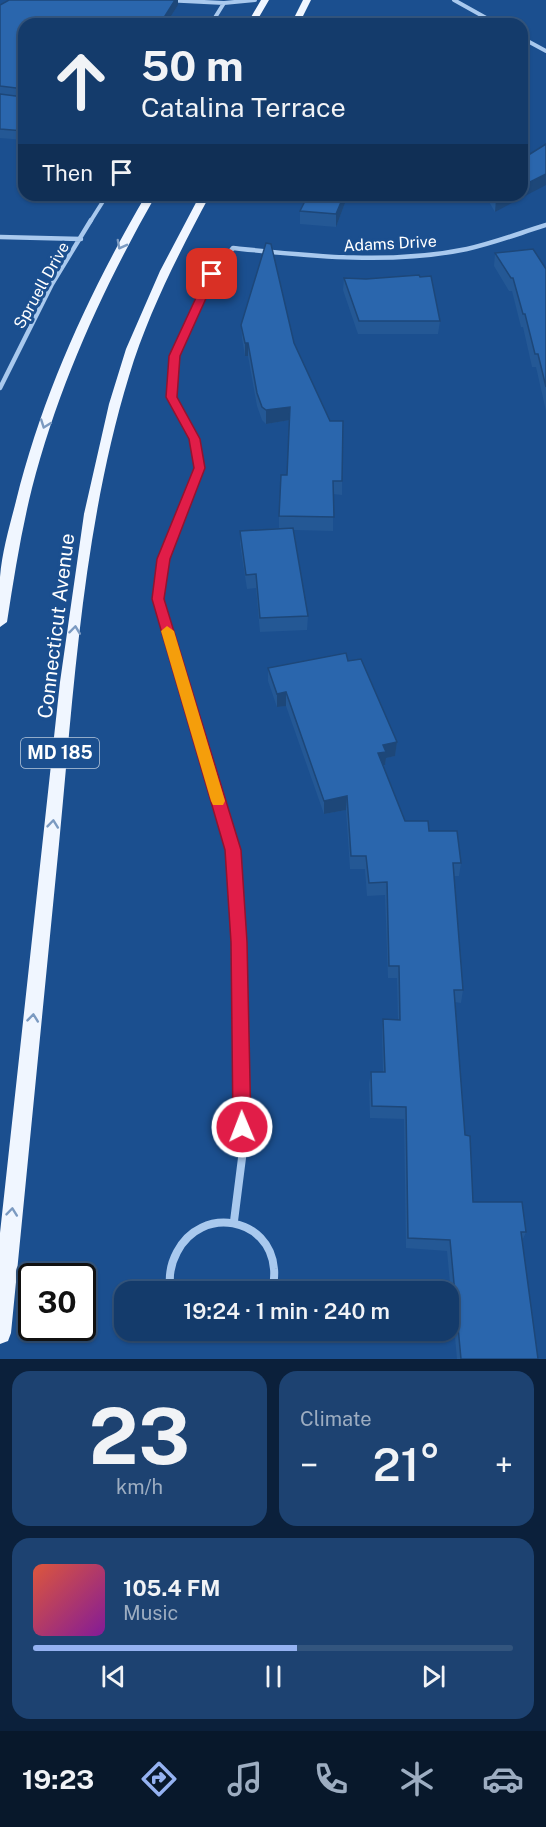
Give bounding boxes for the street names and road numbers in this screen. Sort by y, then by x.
street label: Adams Drive [343,232,437,255]
street label: Spruell Drive [10,238,73,332]
street label: Connecticut Avenue [33,532,79,720]
road number: MD 185 [21,738,99,768]

